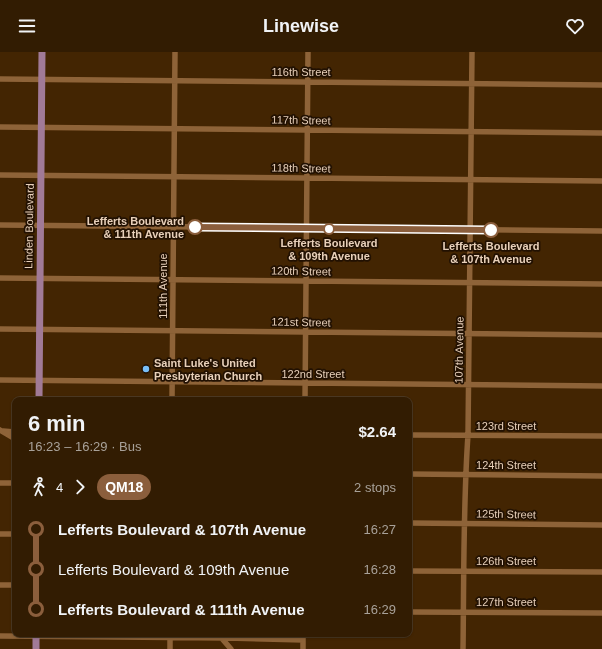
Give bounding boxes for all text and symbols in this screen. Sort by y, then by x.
icon: menu [16,15,38,37]
icon: heart [564,15,586,37]
text: Linewise [263,16,339,36]
street label: 116th Street [271,66,331,78]
street label: 117th Street [271,113,331,127]
street label: 118th Street [271,161,331,175]
street label: Linden Boulevard [22,183,36,269]
place label: Lefferts Boulevard & 111th Avenue [87,215,184,240]
marker: Lefferts Boulevard & 111th Avenue [187,219,203,235]
marker: Lefferts Boulevard & 107th Avenue [483,222,499,238]
marker: Lefferts Boulevard & 109th Avenue [323,223,335,235]
place label: Lefferts Boulevard & 109th Avenue [280,237,378,262]
place label: Lefferts Boulevard & 107th Avenue [442,240,540,265]
street label: 111th Avenue [157,253,169,319]
street label: 120th Street [271,264,331,278]
street label: 121st Street [271,315,331,329]
street label: 107th Avenue [452,316,466,384]
place label: Saint Luke's United Presbyterian Church [154,357,262,382]
marker: Saint Luke's United Presbyterian Church [141,364,151,374]
street label: 122nd Street [282,368,345,380]
text: 6 min [28,411,85,436]
street label: 123rd Street [476,420,536,432]
text: $2.64 [358,423,396,440]
text: 16:23 – 16:29 · Bus [28,439,141,454]
street label: 124th Street [476,459,536,471]
icon: walk [28,476,50,498]
icon: forward [69,476,91,498]
text: QM18 [105,479,143,495]
text: 4 [56,480,63,495]
text: 2 stops [354,480,396,495]
street label: 125th Street [476,507,536,521]
text: Lefferts Boulevard & 107th Avenue [58,521,306,538]
text: 16:27 [363,522,396,537]
street label: 126th Street [476,555,536,567]
text: Lefferts Boulevard & 109th Avenue [58,561,289,578]
text: 16:28 [363,562,396,577]
street label: 127th Street [476,596,536,608]
text: Lefferts Boulevard & 111th Avenue [58,601,304,618]
text: 16:29 [363,602,396,617]

